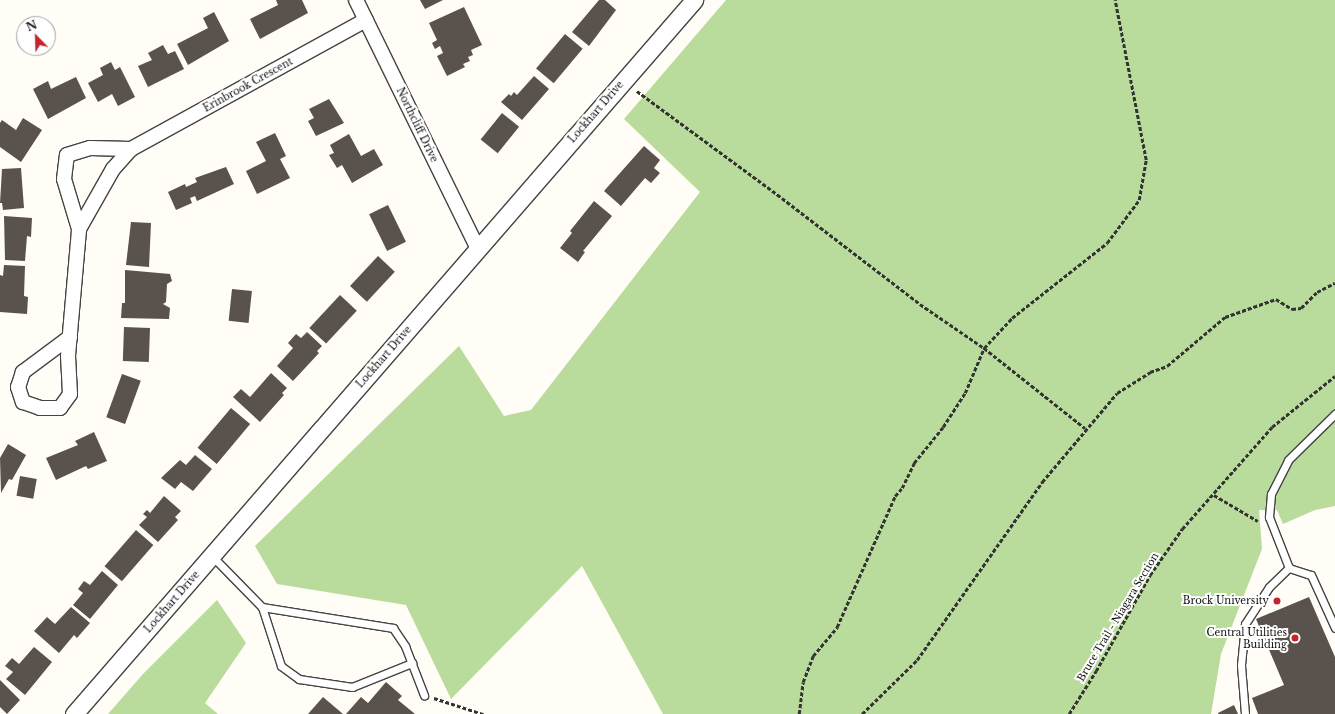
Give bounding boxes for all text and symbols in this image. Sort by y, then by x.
north arrow [16,16,56,56]
text: N [24,17,39,34]
street label: Erinbrook Crescent [201,55,295,115]
street label: Lockhart Drive [566,79,626,145]
street label: Northcliff Drive [394,86,440,164]
street label: Lockhart Drive [354,324,414,390]
street label: Bruce Trail - Niagara Section [1075,550,1161,684]
street label: Lockhart Drive [142,569,202,635]
place label: Brock University [1183,595,1269,607]
marker: Brock University [1272,596,1282,606]
place label: Central Utilities Building [1207,626,1287,650]
marker: Central Utilities Building [1290,633,1300,643]

